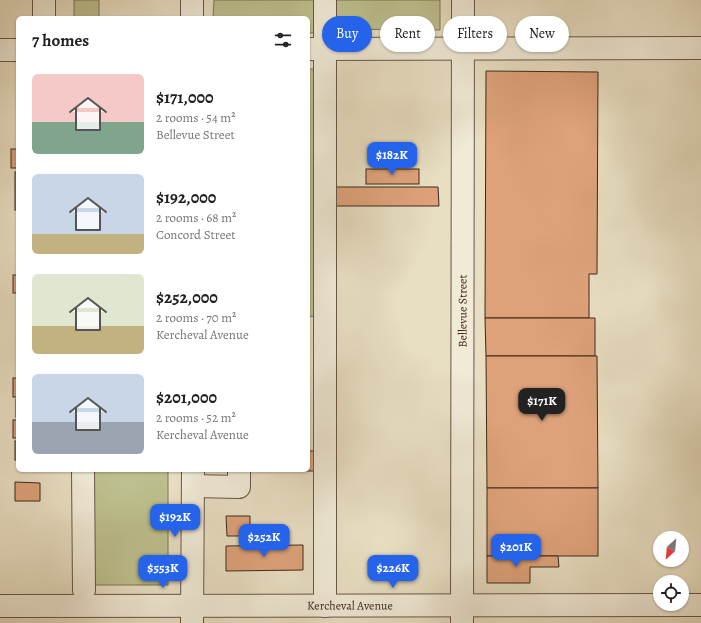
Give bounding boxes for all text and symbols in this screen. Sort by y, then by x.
chip: Buy [322,16,372,52]
chip: Rent [380,16,435,52]
chip: Filters [443,16,507,52]
chip: New [515,16,569,52]
text: 7 homes [32,29,89,52]
icon: filters [272,29,294,51]
text: $171,000 [156,86,214,109]
icon: home [64,90,112,138]
text: 2 rooms · 54 m² [156,109,235,126]
text: Bellevue Street [156,126,235,143]
pin: $182K [364,142,420,176]
text: $182K [376,146,408,163]
text: $192,000 [156,186,216,209]
icon: home [64,190,112,238]
text: 2 rooms · 68 m² [156,209,236,226]
text: Concord Street [156,226,236,243]
street label: Bellevue Street [454,275,471,347]
text: $252,000 [156,286,218,309]
icon: home [64,290,112,338]
text: 2 rooms · 70 m² [156,309,236,326]
text: Kercheval Avenue [156,326,249,343]
text: $201,000 [156,386,217,409]
pin: $171K [514,388,570,422]
icon: home [64,390,112,438]
text: $171K [527,392,557,409]
text: 2 rooms · 52 m² [156,409,236,426]
text: Kercheval Avenue [156,426,249,443]
pin: $192K [147,504,203,538]
text: $192K [159,508,191,525]
pin: $252K [236,524,292,558]
text: $252K [248,528,280,545]
north arrow [653,531,689,567]
map controls [653,531,689,611]
pin: $201K [488,534,544,568]
text: $201K [500,538,532,555]
pin: $553K [135,555,191,589]
pin: $226K [365,555,421,589]
text: $553K [147,559,179,576]
text: $226K [376,559,410,576]
button: locate [653,575,689,611]
street label: Kercheval Avenue [307,597,393,614]

